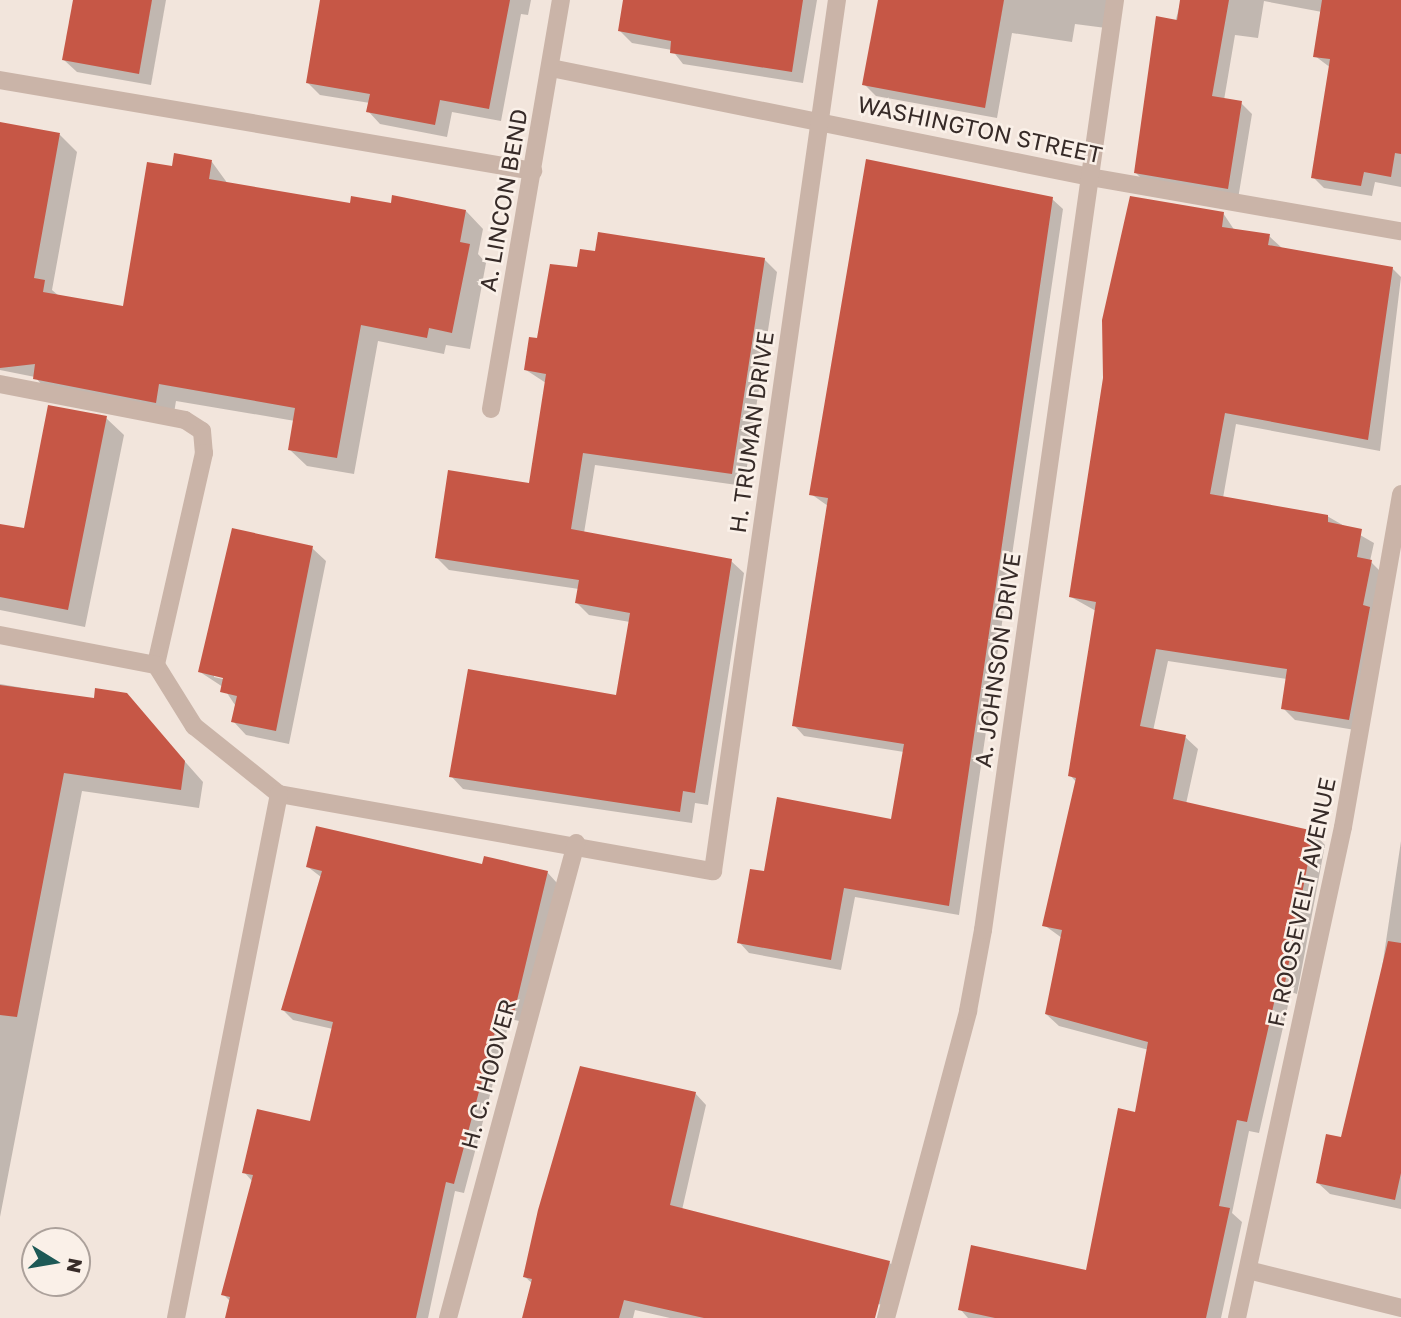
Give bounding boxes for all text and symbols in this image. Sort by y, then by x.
street label: WASHINGTON STREET [855,90,1105,168]
street label: A. LINCON BEND [473,107,533,293]
street label: H. TRUMAN DRIVE [723,329,779,535]
street label: A. JOHNSON DRIVE [968,551,1026,769]
street label: F. ROOSEVELT AVENUE [1261,775,1341,1029]
street label: H. C. HOOVER [455,996,521,1152]
north arrow [21,1227,91,1297]
text: N [62,1256,88,1275]

